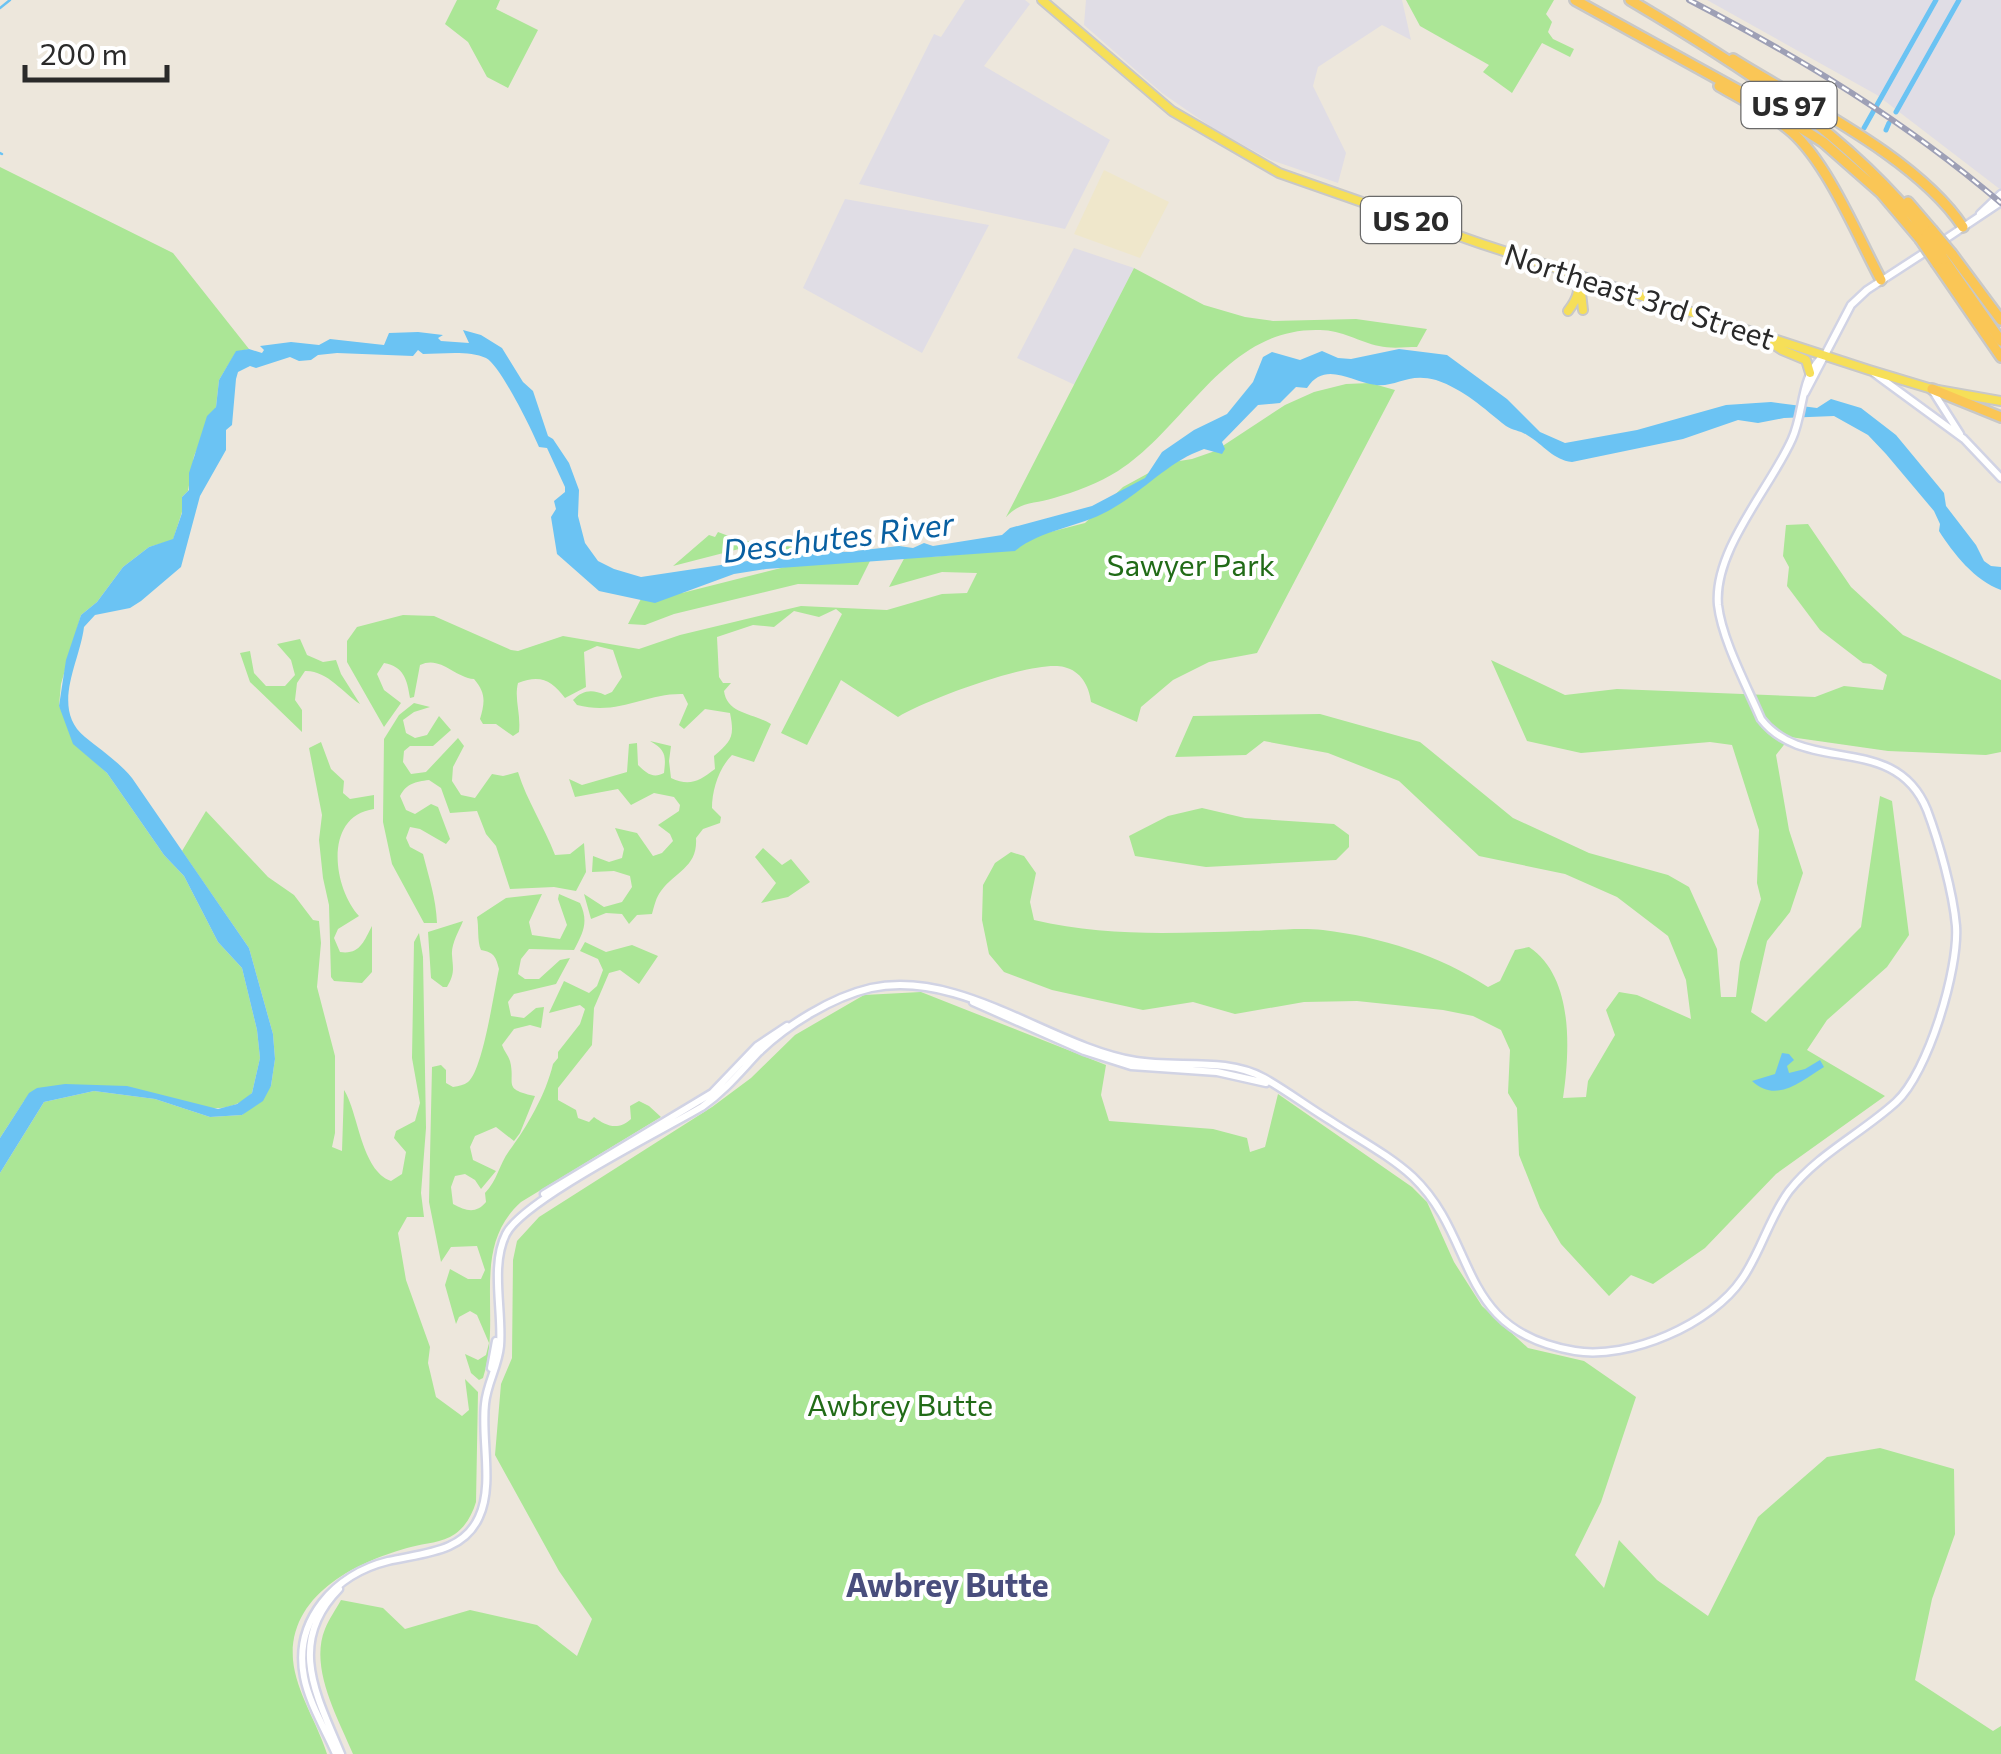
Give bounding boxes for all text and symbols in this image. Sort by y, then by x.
scale bar [25,20,168,82]
text: 200 m [40,34,128,71]
road number: US 97 [1742,82,1836,128]
road number: US 20 [1361,197,1461,243]
street label: Northeast 3rd Street [1500,234,1780,356]
water label: Deschutes River [720,502,957,570]
park label: Sawyer Park [1107,545,1275,582]
park label: Awbrey Butte [807,1385,993,1422]
district label: Awbrey Butte [845,1564,1049,1604]

